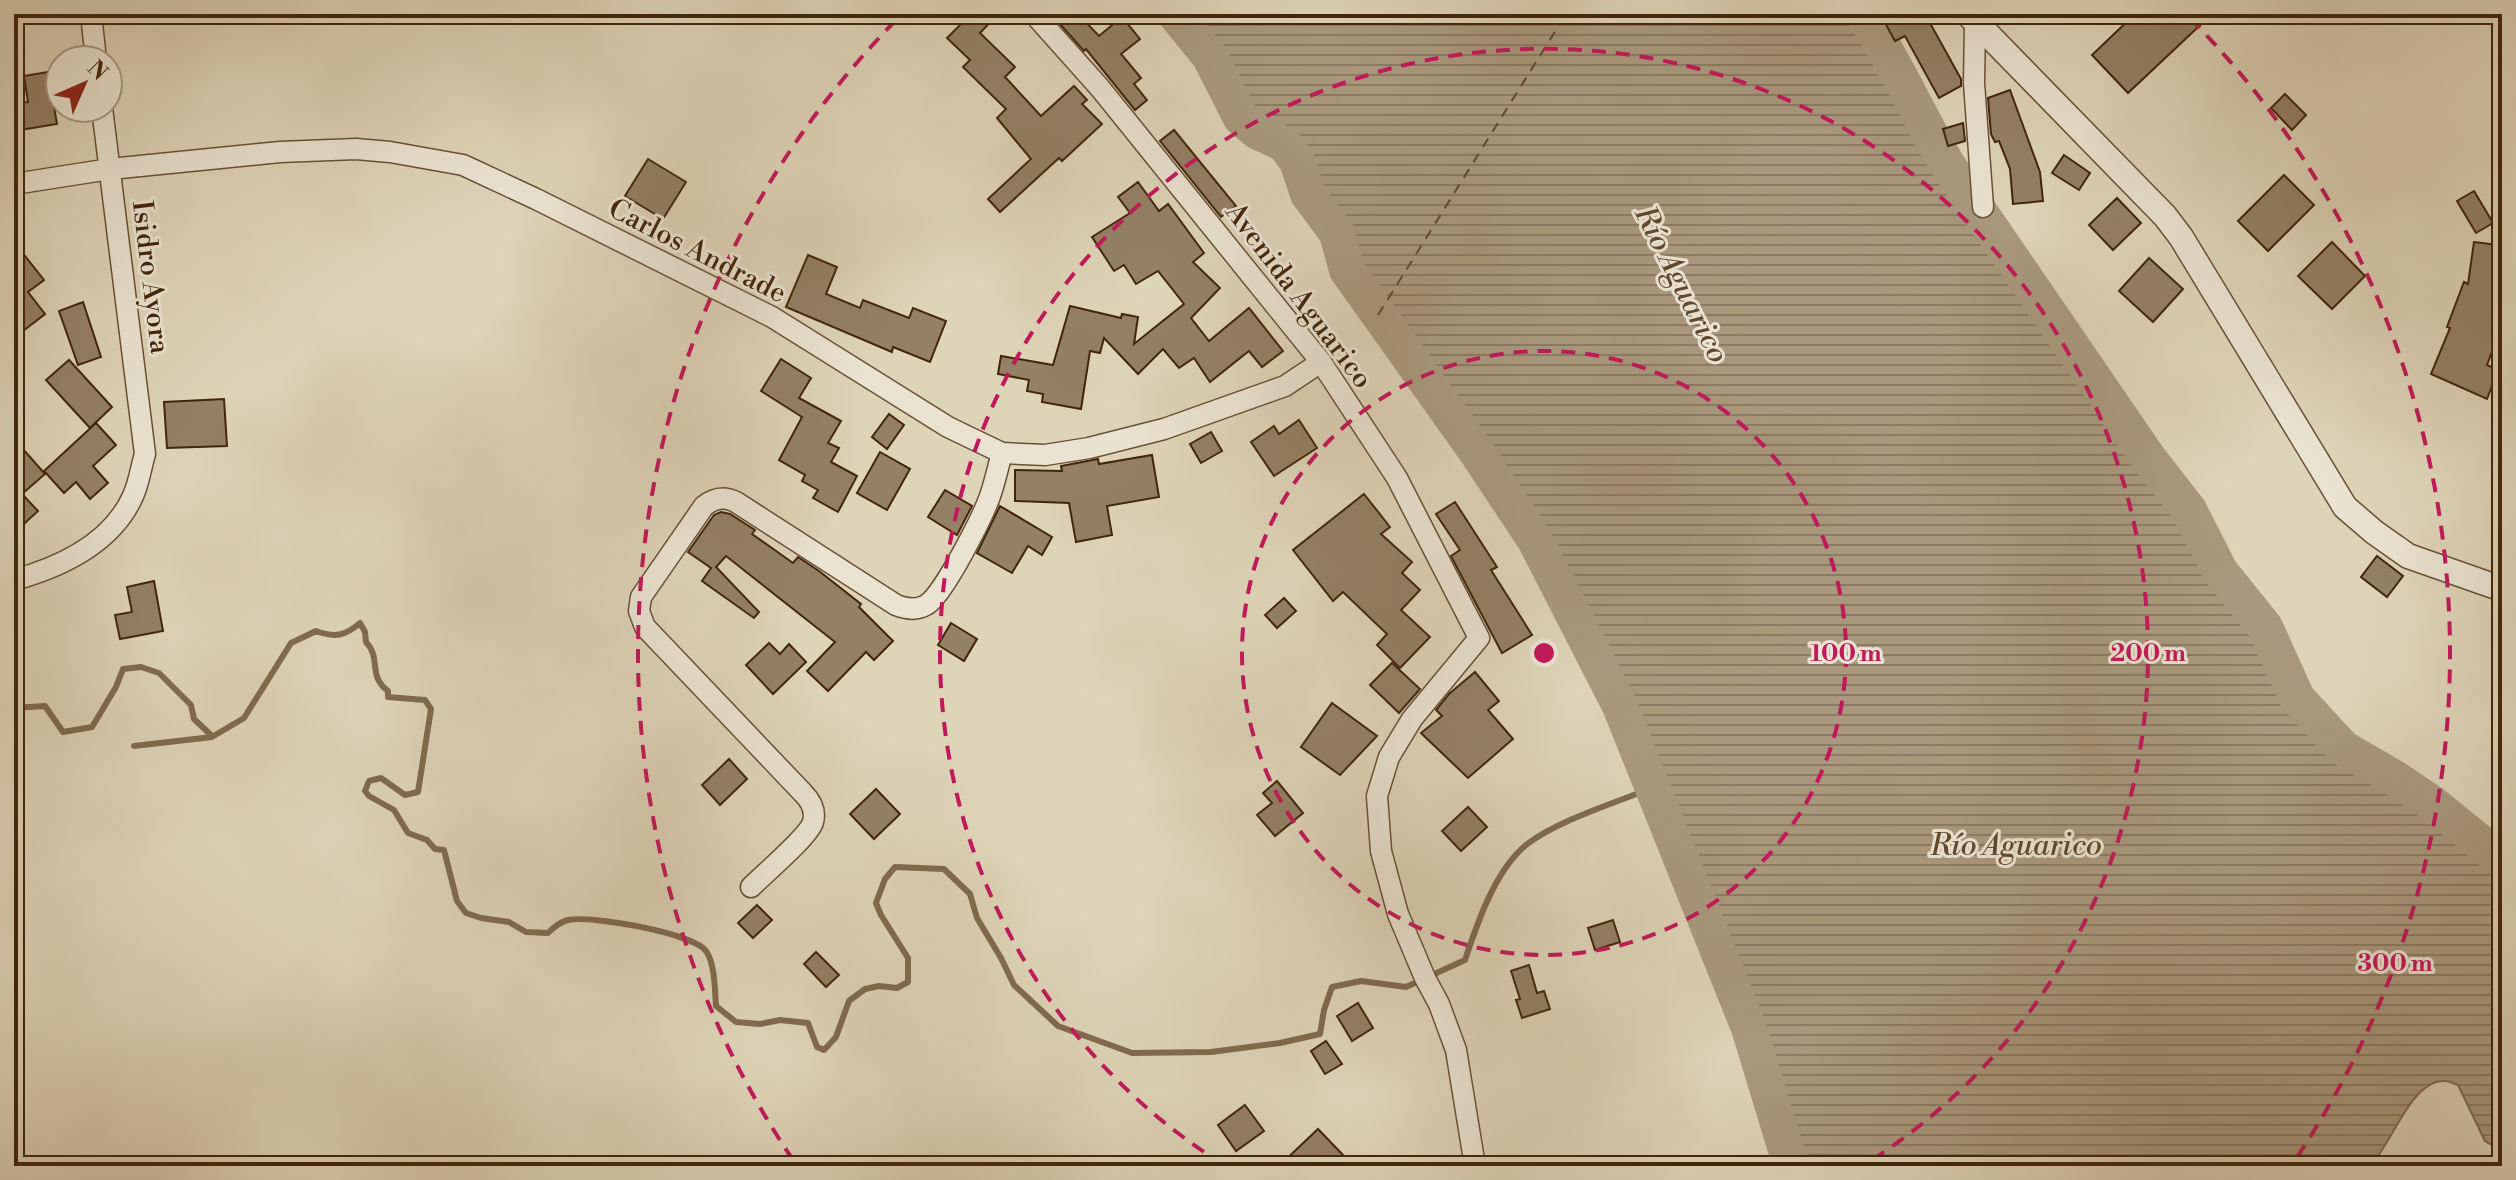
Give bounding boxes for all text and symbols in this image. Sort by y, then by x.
north arrow [44,44,124,124]
text: N [81,55,113,87]
street label: Carlos Andrade [602,191,792,311]
street label: Avenida Aguarico [1217,195,1380,396]
street label: Isidro Ayora [124,199,177,356]
water label: Río Aguarico [1625,199,1737,369]
centre of rings [1530,639,1558,667]
text: 100 m [1810,639,1882,669]
text: 200 m [2110,639,2186,669]
water label: Río Aguarico [1929,827,2102,865]
text: 300 m [2357,949,2433,979]

